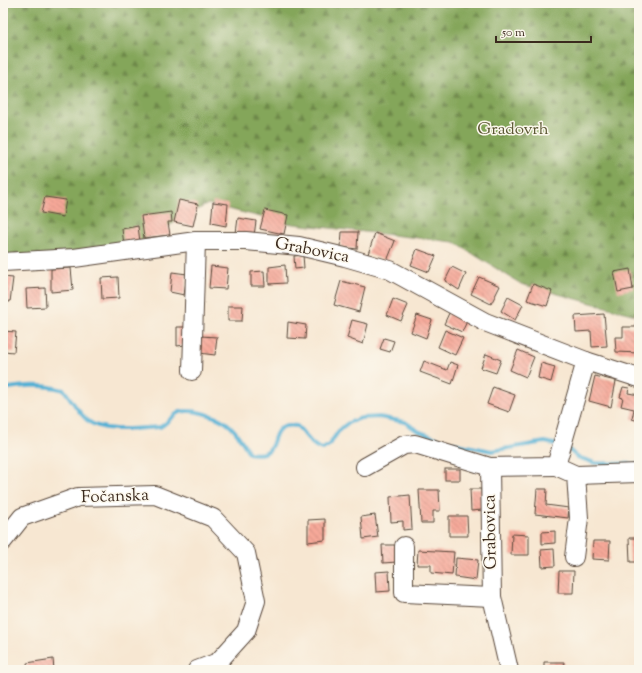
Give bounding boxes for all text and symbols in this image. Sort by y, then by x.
scale bar [496,18,591,44]
text: 50 m [501,24,525,42]
park label: Gradovrh [477,118,549,142]
street label: Grabovica [273,232,351,270]
street label: Fočanska [81,484,149,510]
street label: Grabovica [478,494,504,570]

